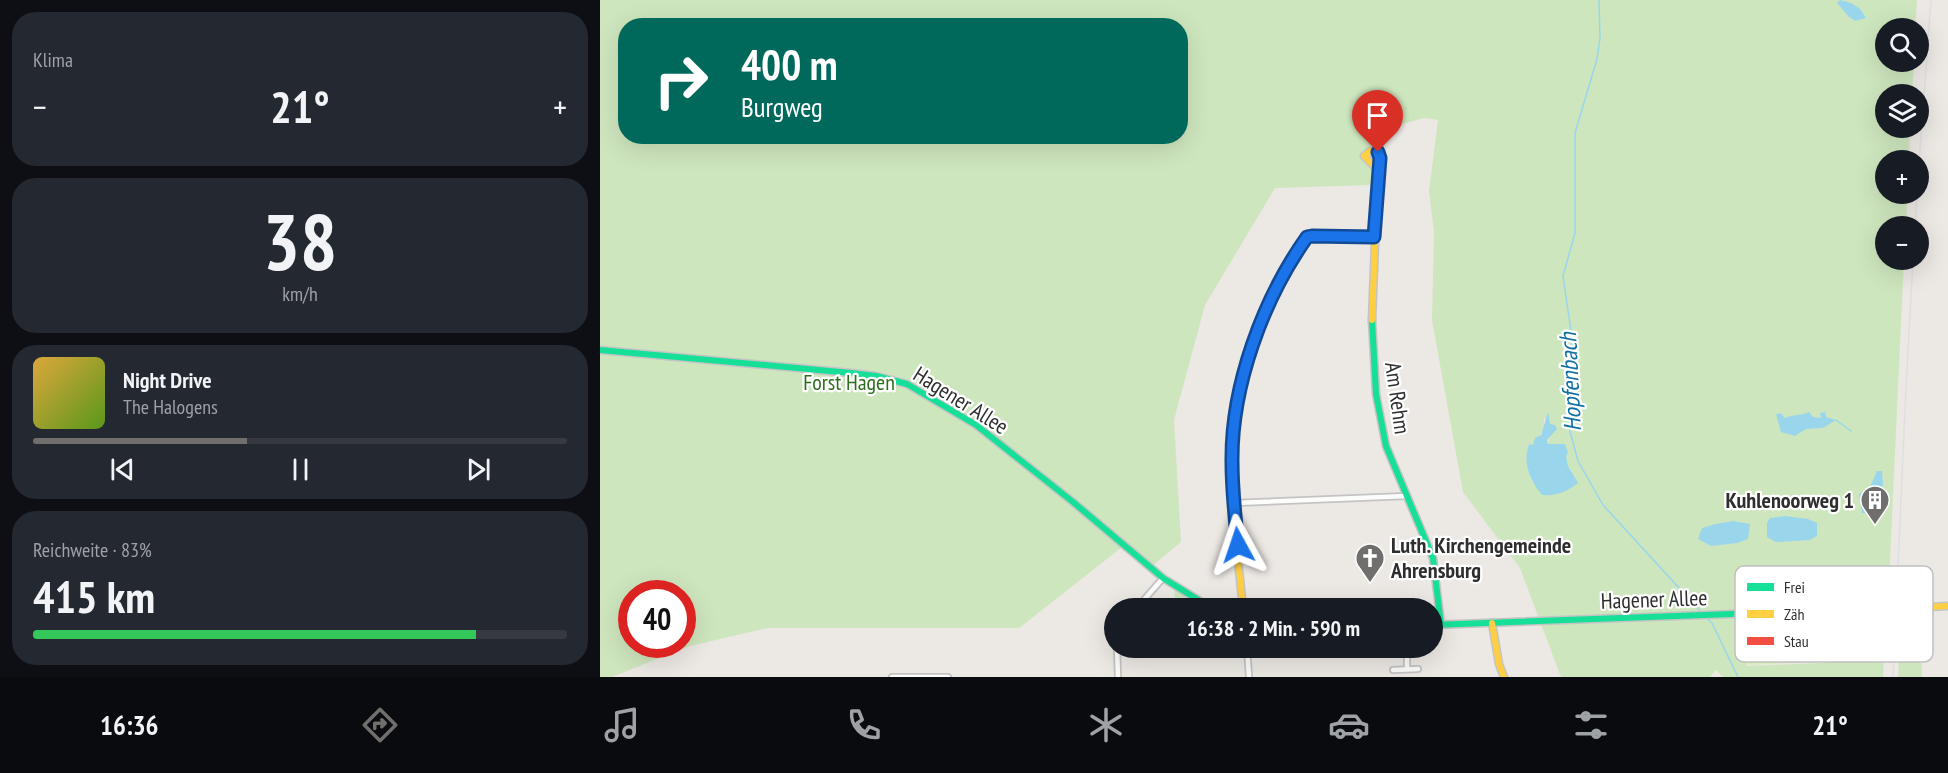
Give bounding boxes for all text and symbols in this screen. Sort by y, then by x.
map controls [1875,18,1929,270]
button: search [1875,18,1929,72]
text: 400 m [741,37,838,92]
icon: right [642,42,720,120]
text: Klima [33,47,73,73]
text: 21° [270,77,330,135]
button: layers [1875,84,1929,138]
text: − [33,85,47,128]
text: + [553,85,567,128]
text: Burgweg [741,90,823,124]
pin [1352,90,1403,152]
icon: arrive [1361,99,1394,132]
button: + [1875,150,1929,204]
text: 38 [263,191,337,292]
button: − [1875,216,1929,270]
text: km/h [282,281,318,307]
water label: Hopfenbach [1552,330,1588,432]
street label: Hagener Allee [908,360,1014,440]
street label: Am Rehm [1379,360,1417,436]
text: Night Drive [123,366,212,394]
park label: Forst Hagen [803,368,895,396]
text: The Halogens [123,394,218,420]
icon: previous [106,453,139,486]
icon: pause [284,453,317,486]
icon: next [462,453,495,486]
building icon: Kuhlenoorweg 1 [1859,484,1891,526]
place label: Kuhlenoorweg 1 [1725,486,1854,514]
position arrow [1206,513,1270,577]
place label: Luth. Kirchengemeinde Ahrensburg [1390,531,1571,584]
text: Reichweite · 83% [33,537,152,563]
church icon: Luth. Kirchengemeinde Ahrensburg [1354,542,1386,584]
legend [1735,566,1933,662]
text: 415 km [33,567,155,625]
text: Frei [1784,577,1805,597]
speed limit sign: 40 [618,580,696,658]
street label: Hagener Allee [1600,583,1708,615]
text: Zäh [1784,604,1804,624]
text: 16:38 · 2 Min. · 590 m [1187,614,1360,642]
text: Stau [1784,631,1809,651]
icon: directions [359,704,401,746]
icon: music [601,704,643,746]
icon: phone [843,704,885,746]
icon: climate [1085,704,1127,746]
icon: car [1328,704,1370,746]
icon: filters [1570,704,1612,746]
text: 16:36 [100,708,159,742]
text: 21° [1812,708,1848,742]

